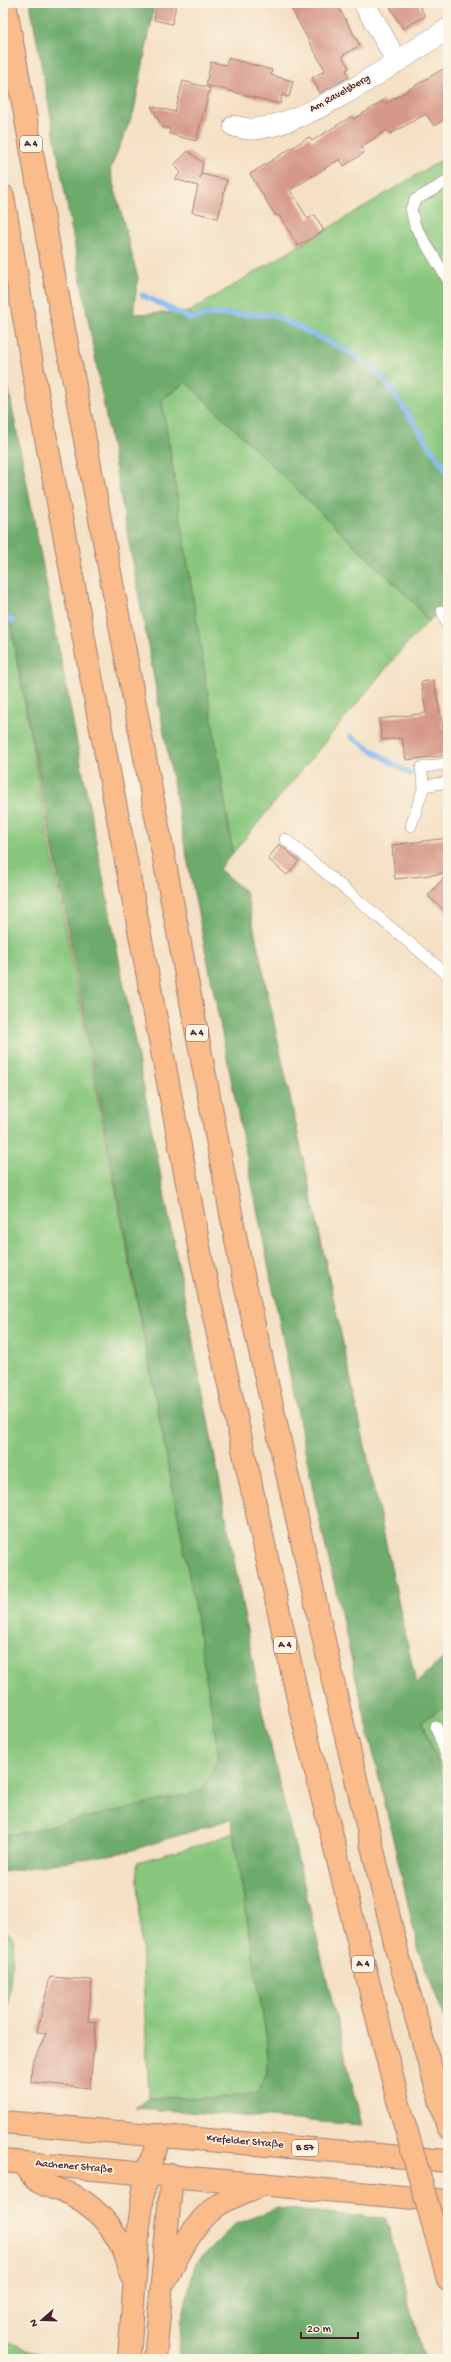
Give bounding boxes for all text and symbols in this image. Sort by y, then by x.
street label: Am Ravelsberg [308,72,372,116]
road number: A 4 [20,136,42,152]
road number: A 4 [186,1025,208,1041]
road number: A 4 [274,1637,296,1653]
road number: A 4 [352,1956,374,1972]
street label: Krefelder Straße [206,2132,285,2151]
road number: B 57 [292,2140,318,2156]
street label: Aachener Straße [35,2158,113,2176]
north arrow [22,2300,62,2340]
scale bar [301,2314,358,2340]
text: N [28,2317,41,2328]
text: 20 m [307,2323,332,2337]

